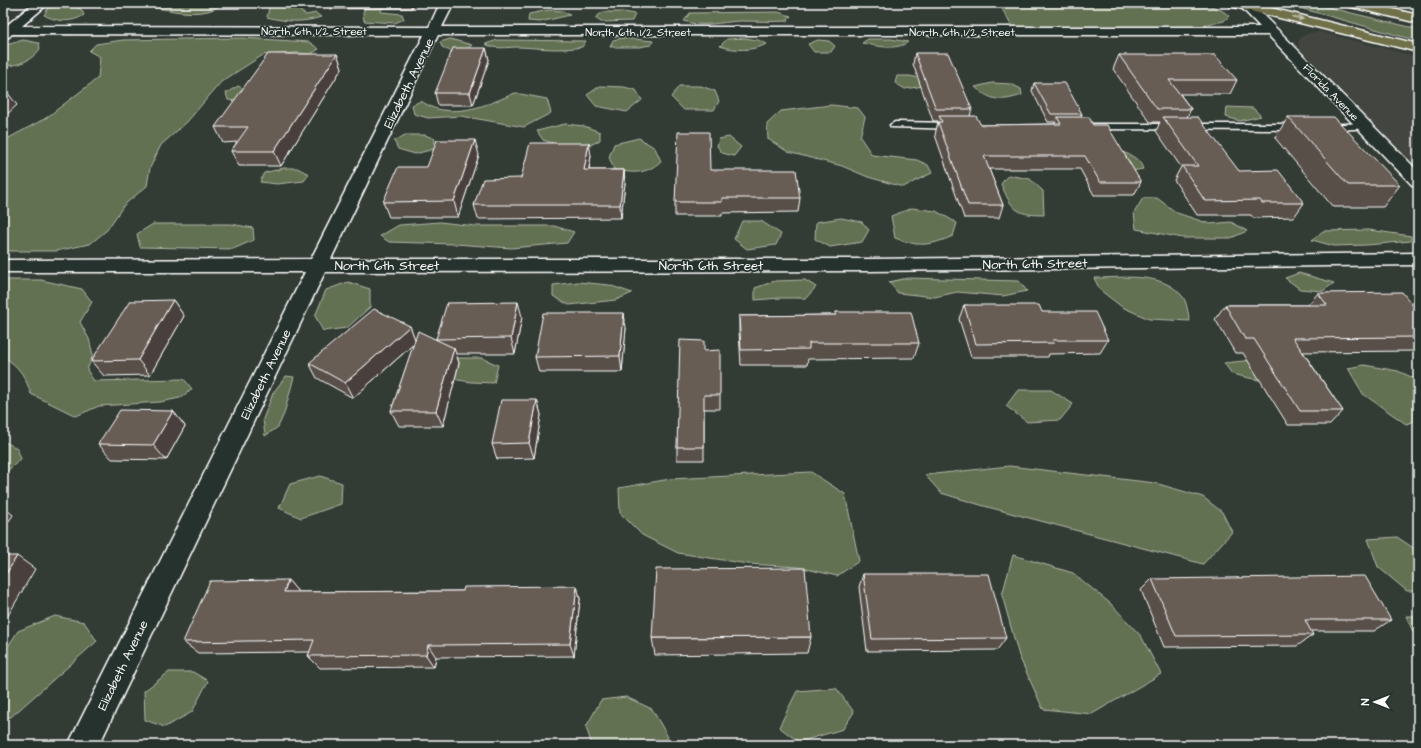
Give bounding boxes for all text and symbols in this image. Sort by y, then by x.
one-way arrow [1293,15,1305,21]
street label: North 6th 1/2 Street [261,24,367,39]
street label: North 6th 1/2 Street [585,25,691,40]
street label: North 6th 1/2 Street [909,25,1015,40]
street label: Elizabeth Avenue [379,35,439,132]
street label: Florida Avenue [1299,60,1362,124]
street label: North 6th Street [983,254,1088,274]
street label: North 6th Street [335,257,440,275]
street label: North 6th Street [659,257,764,275]
street label: Elizabeth Avenue [236,326,296,423]
street label: Elizabeth Avenue [93,617,153,714]
north arrow [1355,682,1395,722]
text: N [1358,698,1373,705]

